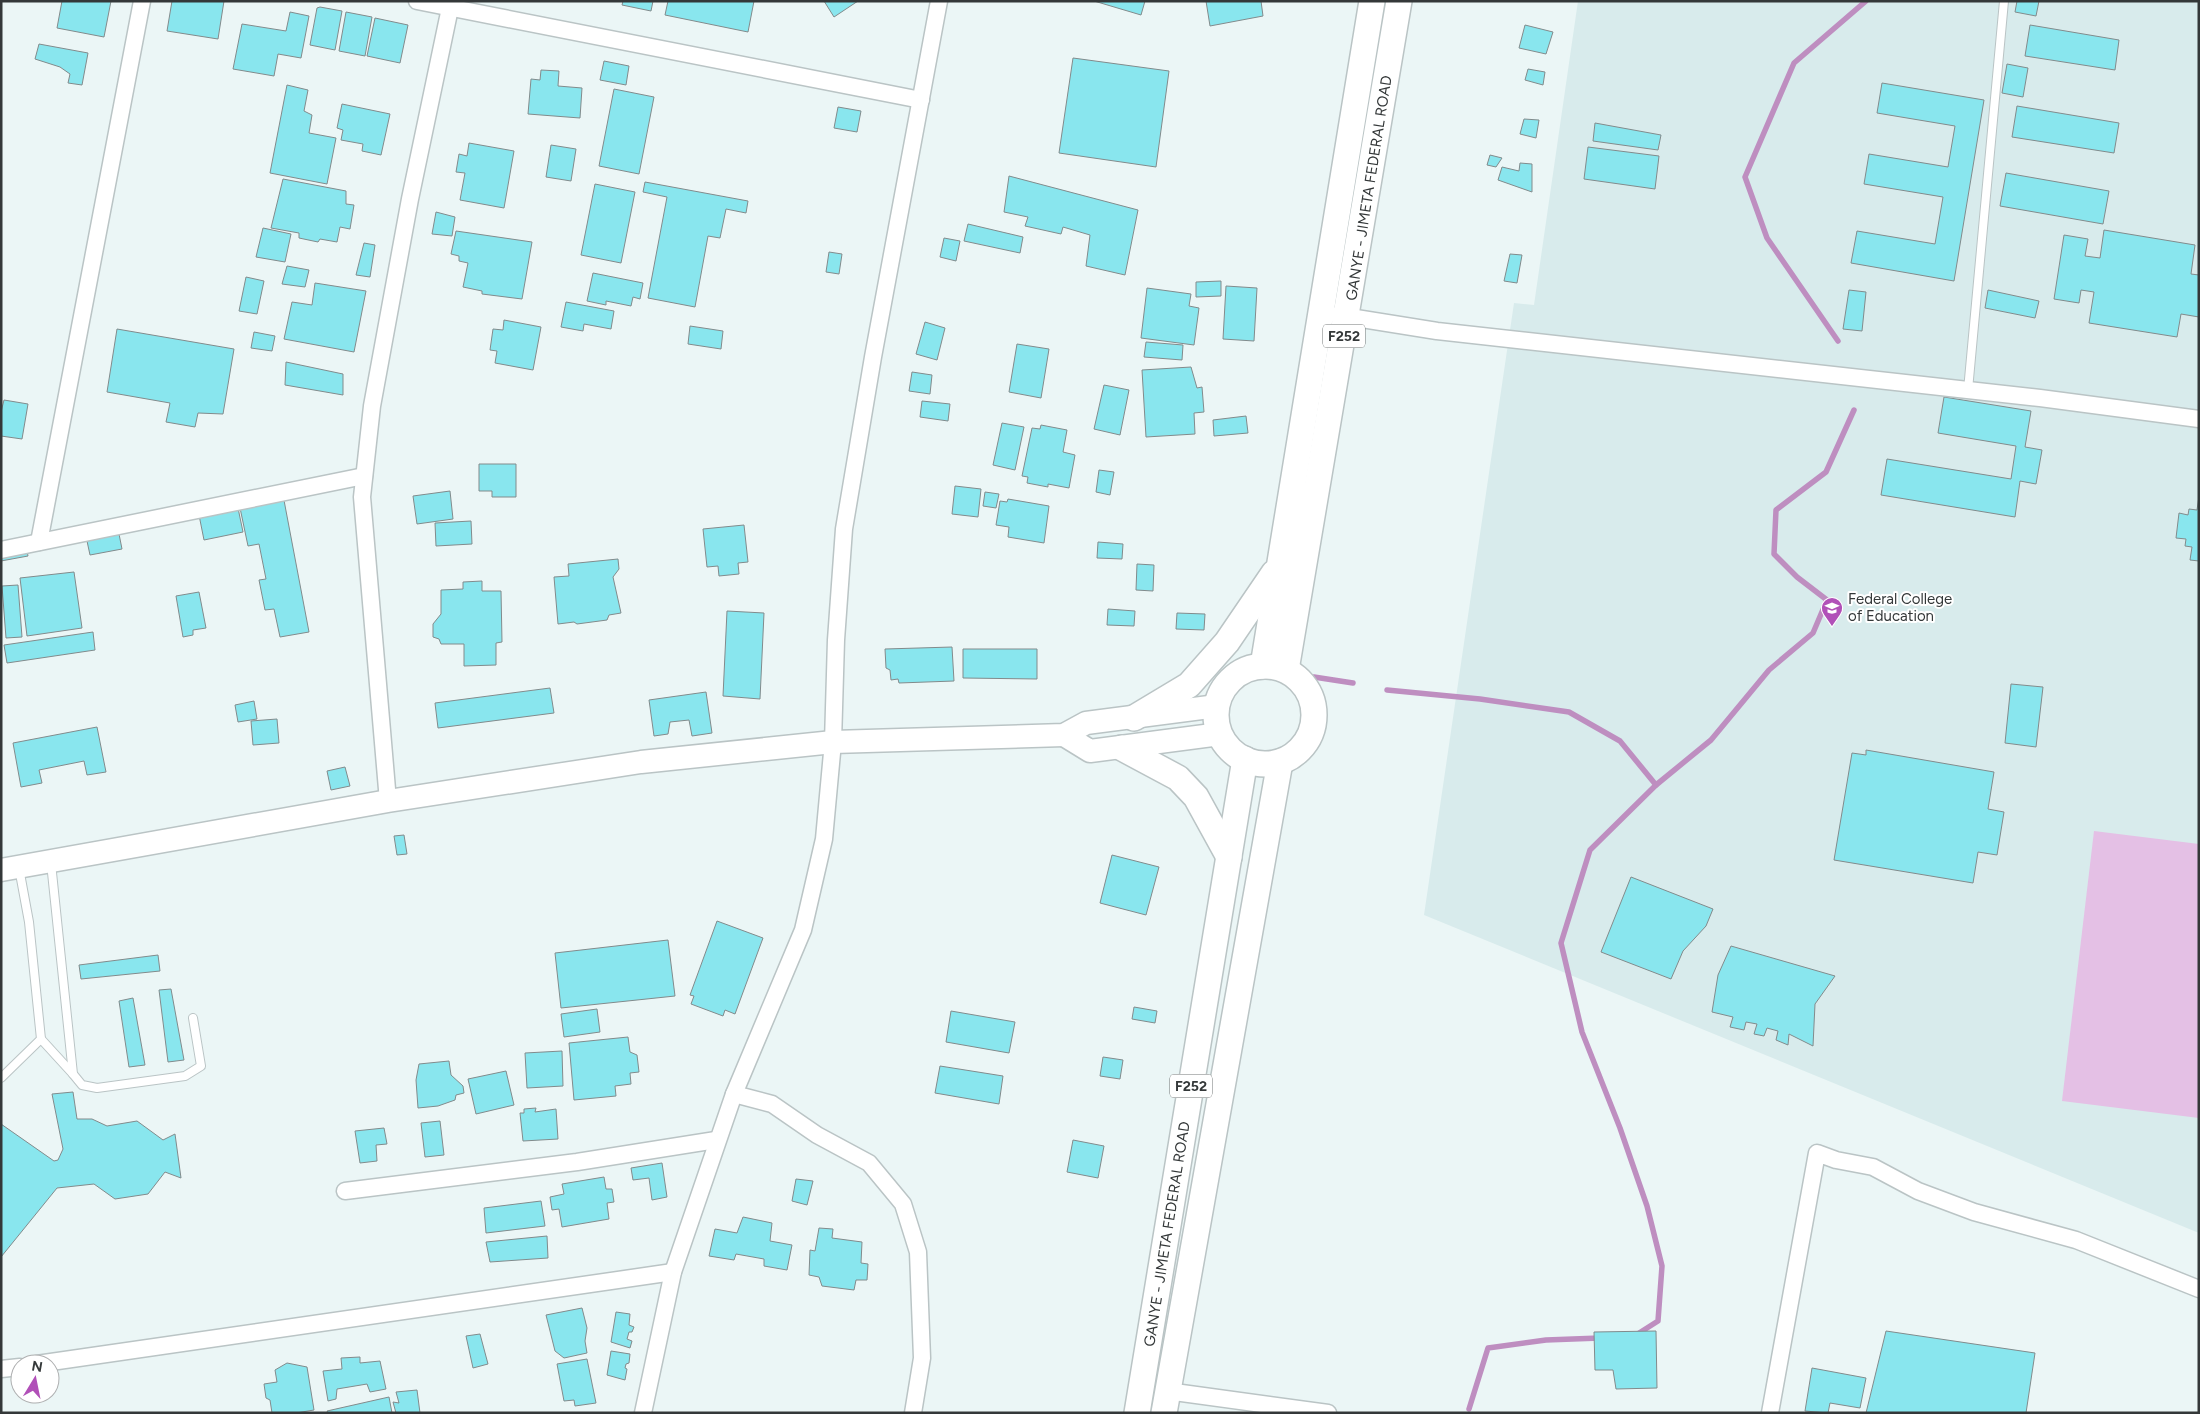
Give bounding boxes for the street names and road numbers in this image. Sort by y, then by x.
street label: GANYE - JIMETA FEDERAL ROAD [1342,74,1396,302]
road number: F252 [1323,324,1365,348]
road number: F252 [1170,1074,1212,1098]
street label: GANYE - JIMETA FEDERAL ROAD [1140,1120,1194,1348]

